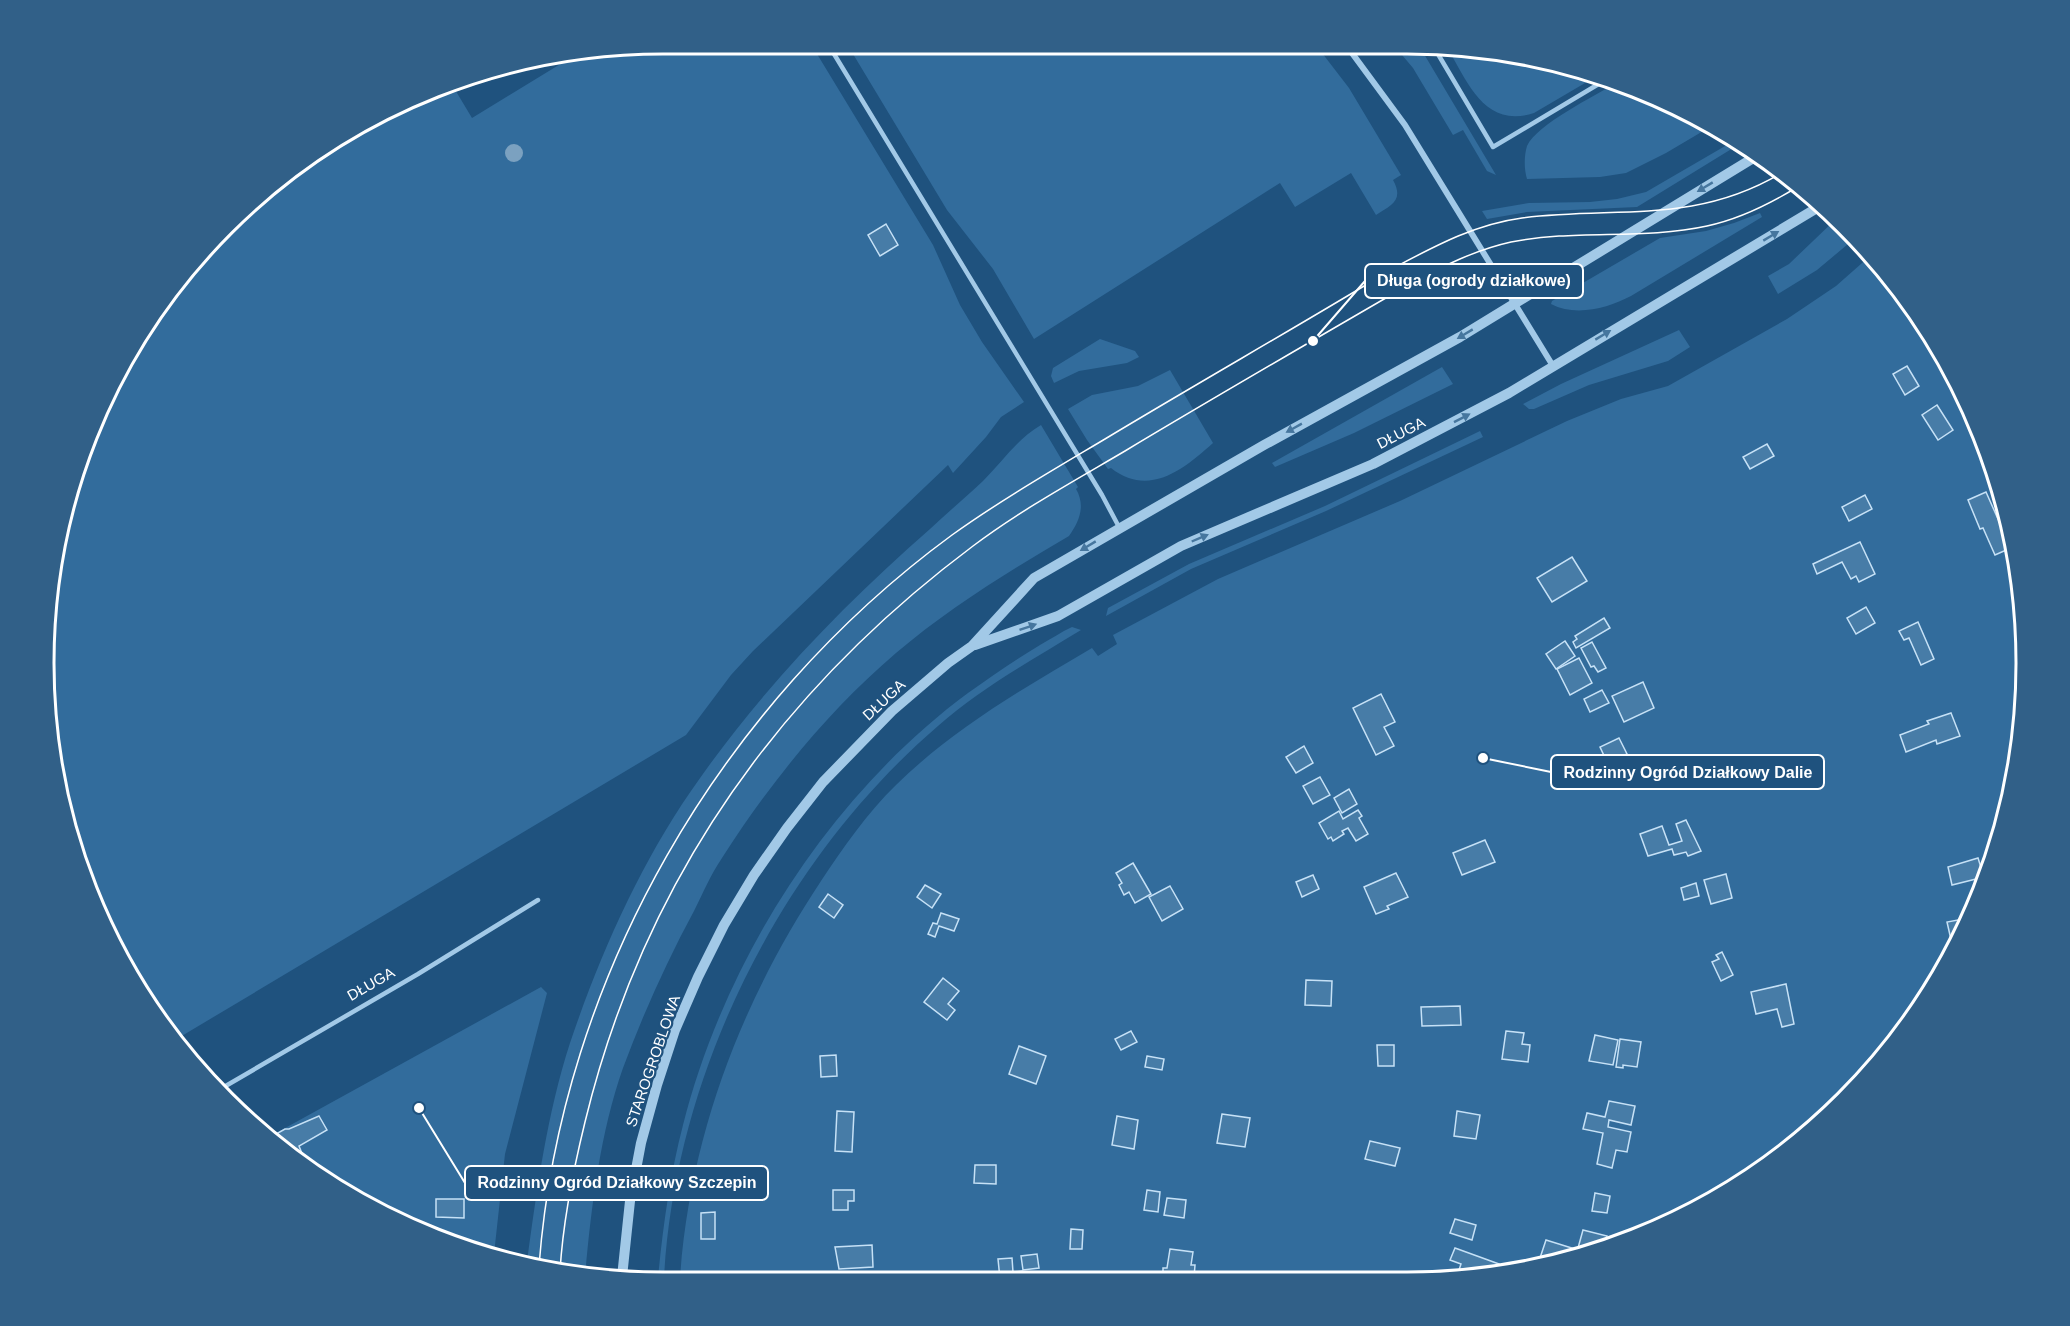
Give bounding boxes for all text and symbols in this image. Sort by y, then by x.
one-way arrow [1697,182,1713,193]
one-way arrow [1763,230,1779,241]
callout: Długa (ogrody działkowe) [1365,264,1583,298]
text: Długa (ogrody działkowe) [1377,272,1571,289]
one-way arrow [1456,329,1473,339]
one-way arrow [1595,330,1611,341]
street label: DŁUGA [1374,413,1428,452]
one-way arrow [1454,413,1471,423]
one-way arrow [1285,423,1302,433]
one-way arrow [1192,533,1210,543]
one-way arrow [1079,541,1096,551]
one-way arrow [1019,621,1037,631]
street label: DŁUGA [859,676,908,723]
callout: Rodzinny Ogród Działkowy Dalie [1551,755,1824,789]
text: Rodzinny Ogród Działkowy Dalie [1564,764,1813,781]
street label: DŁUGA [344,963,397,1004]
street label: STAROGROBLOWA [622,993,683,1129]
callout: Rodzinny Ogród Działkowy Szczepin [465,1166,768,1200]
text: Rodzinny Ogród Działkowy Szczepin [477,1174,757,1191]

